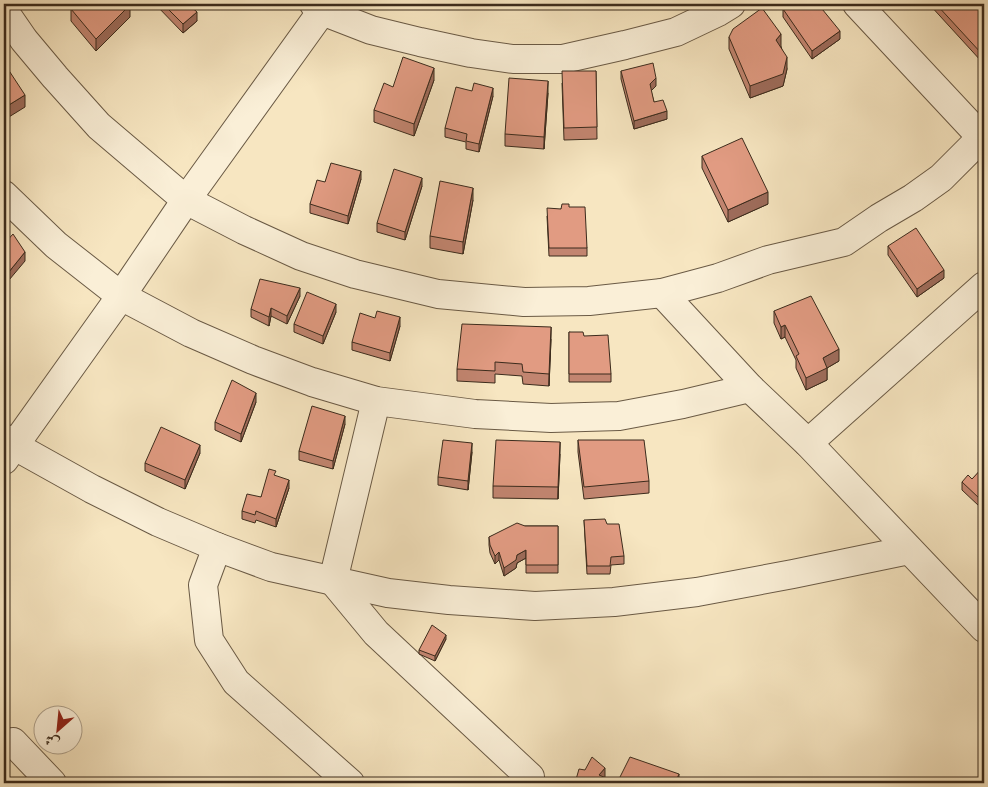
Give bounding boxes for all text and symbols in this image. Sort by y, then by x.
north arrow [32,704,82,754]
text: ش [42,729,63,752]

